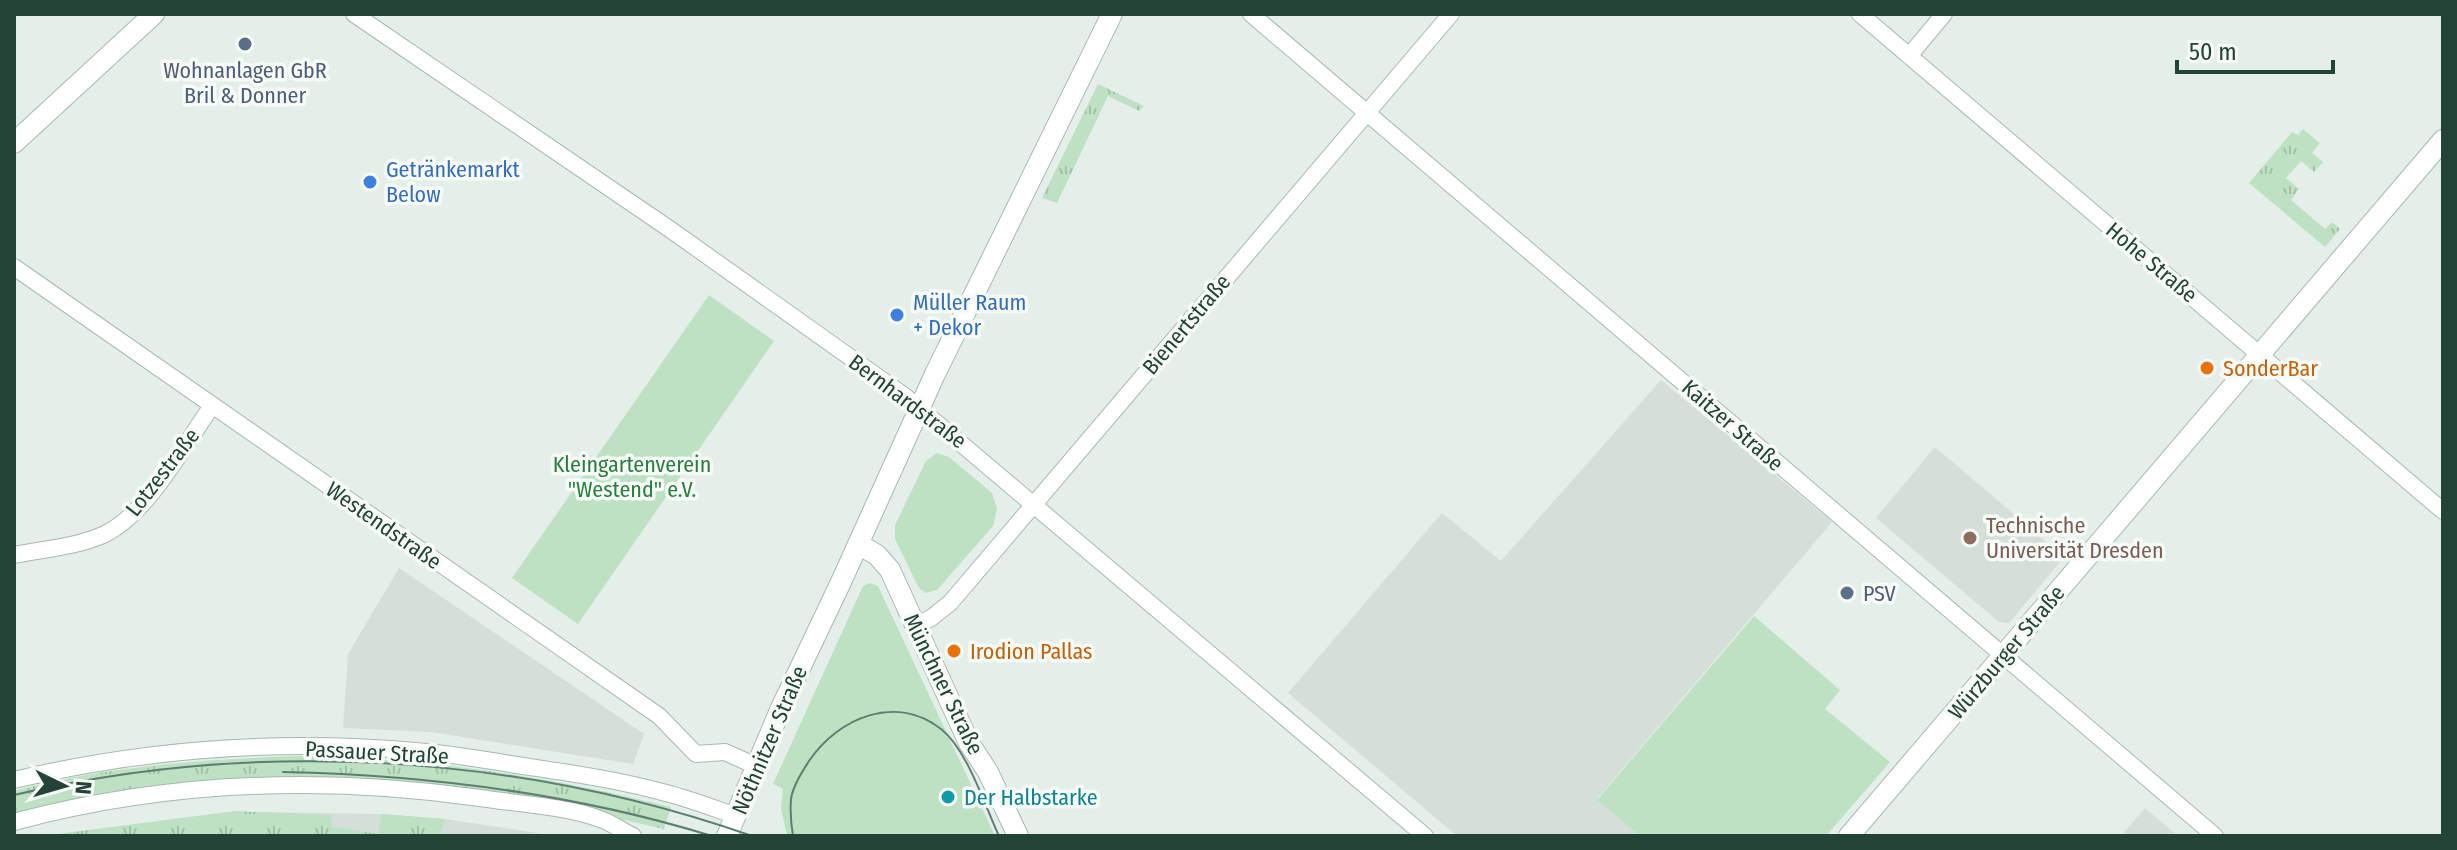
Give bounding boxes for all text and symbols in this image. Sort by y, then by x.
scale bar [2177,24,2333,74]
marker: Wohnanlagen GbR Bril & Donner [236,35,254,53]
text: 50 m [2189,38,2237,66]
place label: Wohnanlagen GbR Bril & Donner [163,57,327,109]
place label: Getränkemarkt Below [386,156,521,208]
marker: Getränkemarkt Below [361,173,379,191]
street label: Hohe Straße [2100,216,2203,308]
street label: Bienertstraße [1137,269,1236,380]
place label: Müller Raum + Dekor [913,289,1026,341]
marker: Müller Raum + Dekor [888,306,906,324]
street label: Bernhardstraße [844,348,972,454]
place label: SonderBar [2223,355,2318,382]
marker: SonderBar [2198,359,2216,377]
street label: Kaitzer Straße [1676,374,1789,477]
street label: Lotzestraße [120,423,205,522]
park label: Kleingartenverein "Westend" e.V. [553,451,711,503]
street label: Westendstraße [321,476,447,575]
place label: Technische Universität Dresden [1986,512,2164,564]
marker: Technische Universität Dresden [1961,529,1979,547]
place label: PSV [1863,580,1897,607]
street label: Würzburger Straße [1942,580,2070,725]
marker: PSV [1838,584,1856,602]
street label: Münchner Straße [898,609,989,759]
place label: Irodion Pallas [970,638,1093,665]
marker: Irodion Pallas [945,642,963,660]
street label: Nöthnitzer Straße [726,662,813,819]
street label: Passauer Straße [304,735,450,770]
north arrow [24,746,104,826]
text: N [69,780,97,795]
place label: Der Halbstarke [964,784,1098,811]
marker: Der Halbstarke [939,788,957,806]

